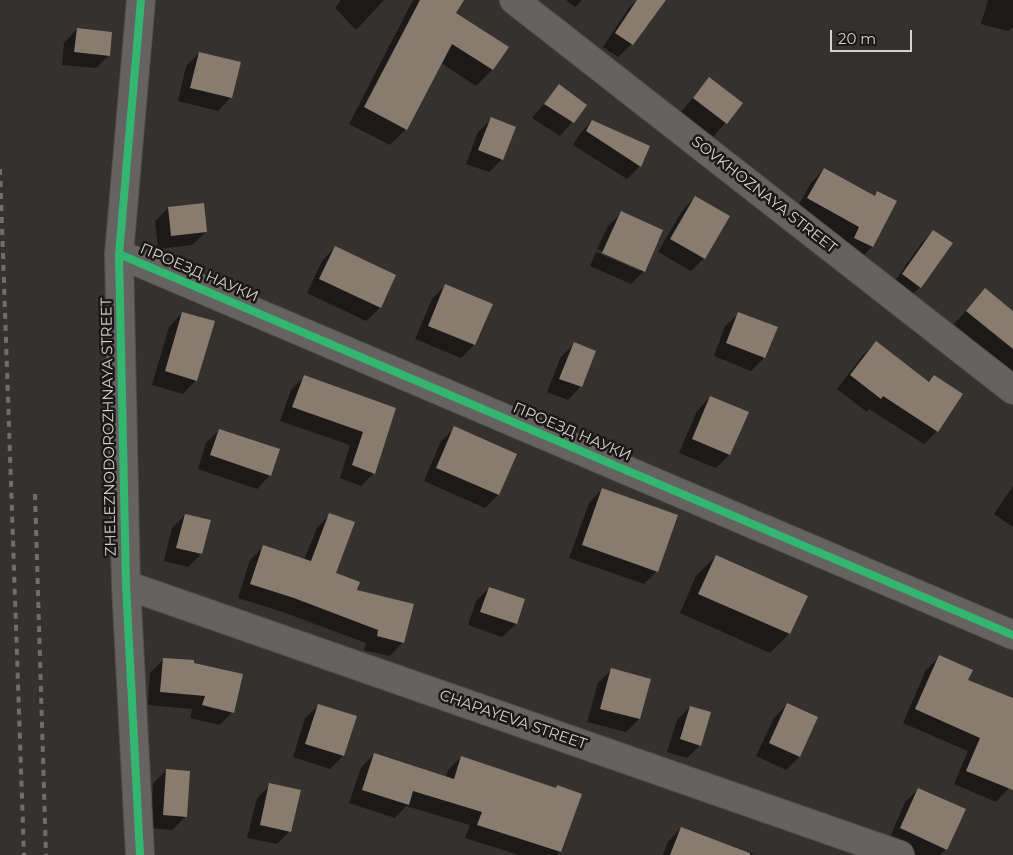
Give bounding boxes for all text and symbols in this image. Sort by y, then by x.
scale bar [833,20,916,52]
text: 20 m [838,29,876,48]
street label: SOVKHOZNAYA STREET [688,133,840,257]
street label: ПРОЕЗД НАУКИ [137,240,261,306]
street label: ZHELEZNODOROZHNAYA STREET [98,298,120,556]
street label: ПРОЕЗД НАУКИ [510,399,634,465]
street label: CHAPAYEVA STREET [437,686,589,754]

